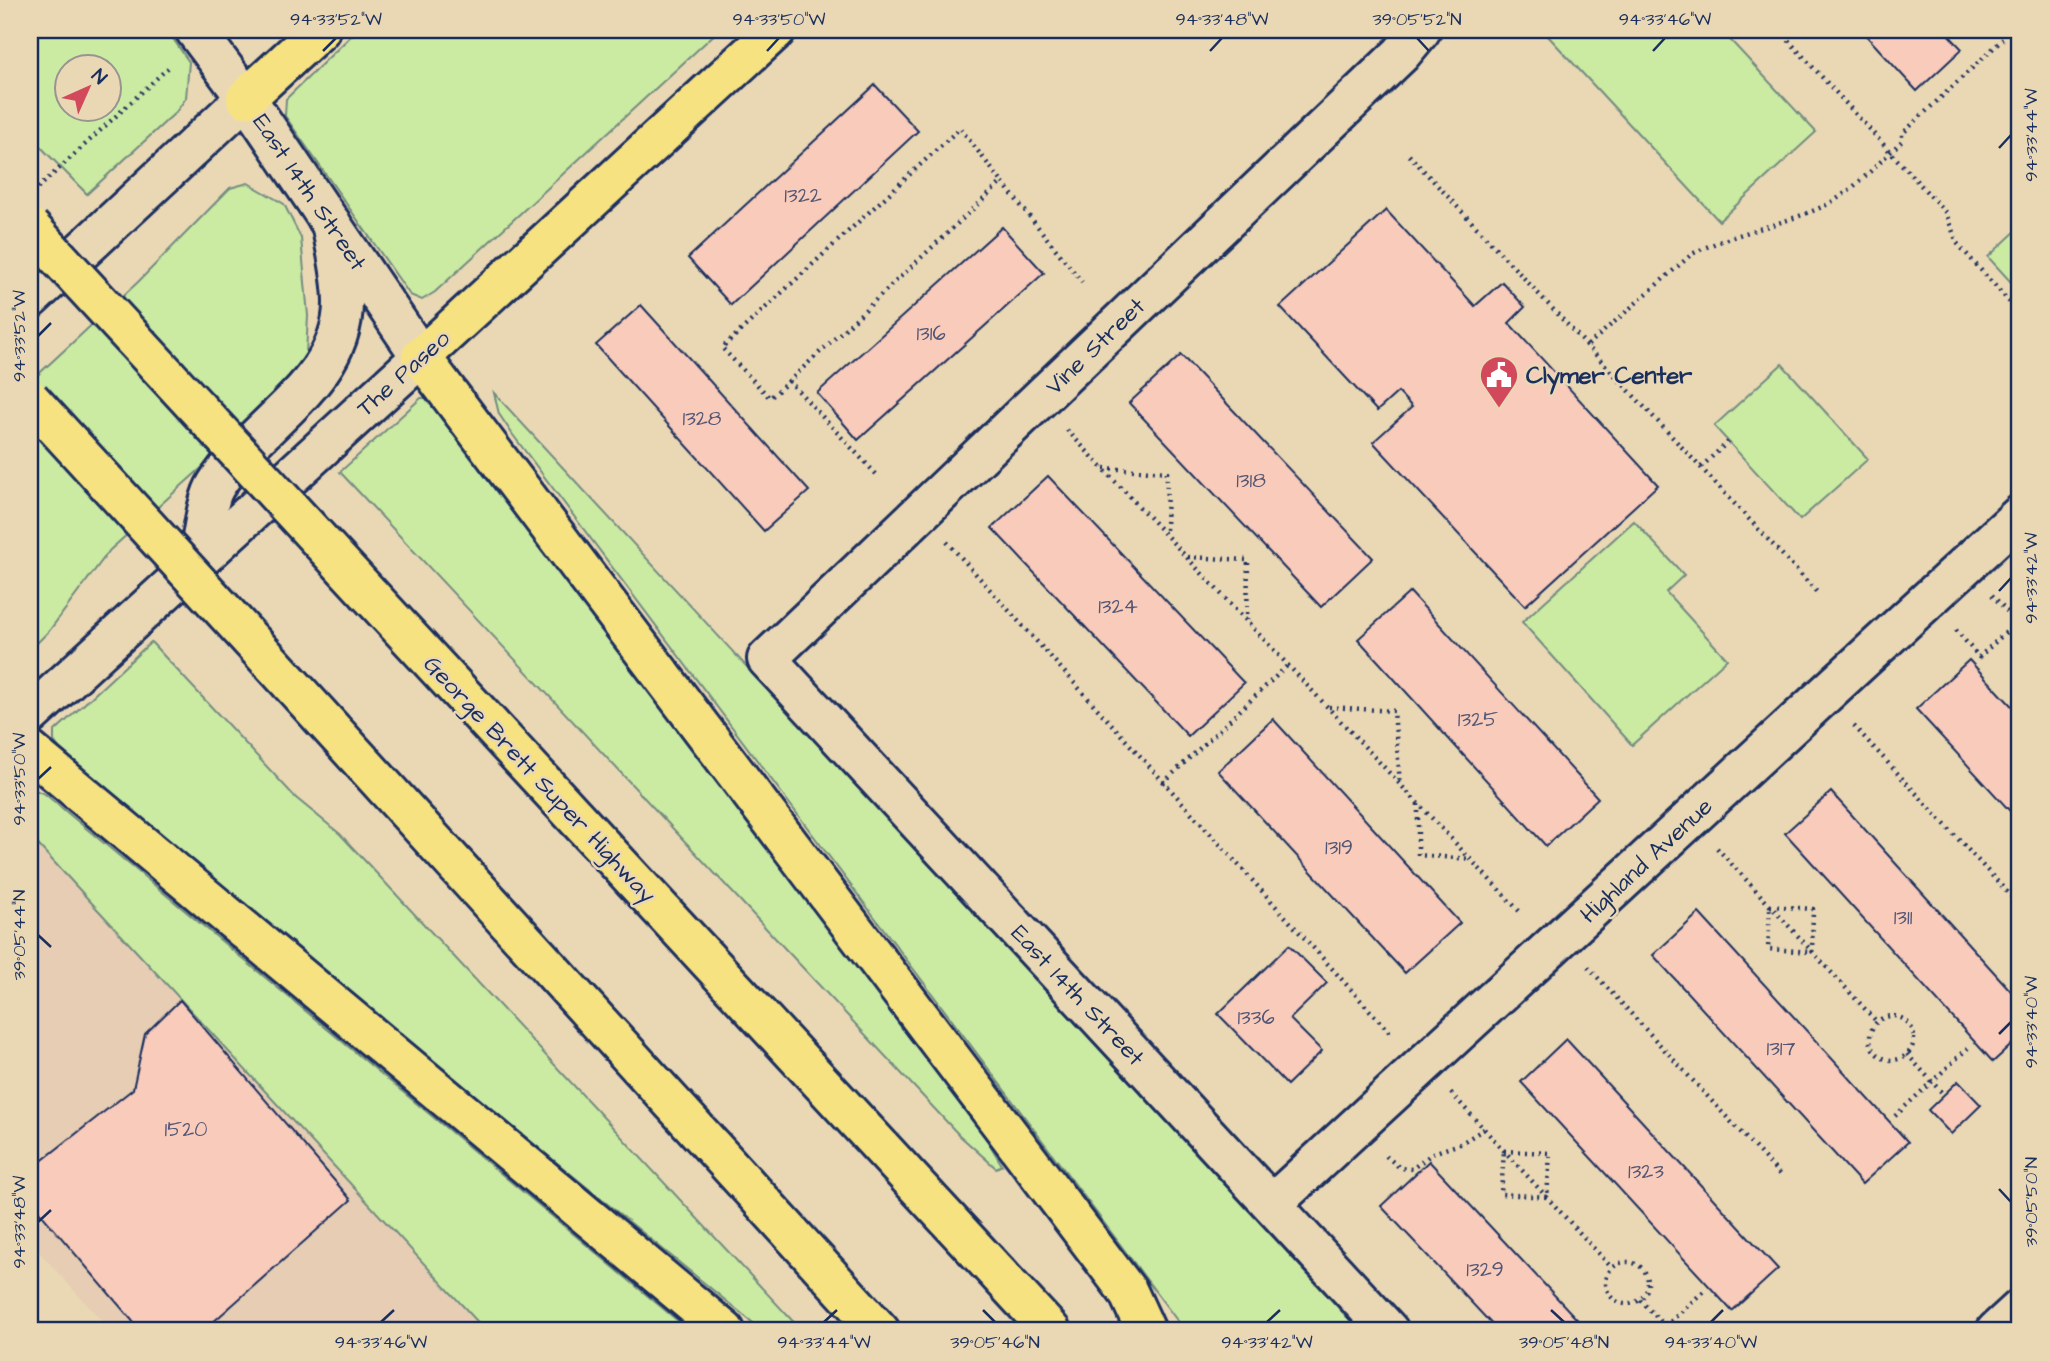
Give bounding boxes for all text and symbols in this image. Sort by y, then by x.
text: 94°33'52"W [290,7,382,32]
text: 94°33'50"W [733,7,826,32]
text: 94°33'48"W [1176,7,1268,32]
text: 39°05'52"N [1373,7,1461,32]
text: 94°33'46"W [1619,7,1711,32]
north arrow [52,52,122,122]
text: N [85,63,113,91]
text: 94°33'44"W [2019,88,2044,182]
street label: East 14th Street [244,107,374,278]
house number: 1322 [784,181,822,210]
text: 94°33'52"W [7,290,32,382]
street label: Vine Street [1038,290,1154,403]
house number: 1316 [916,319,946,348]
street label: The Paseo [349,322,458,425]
public building icon: Clymer Center [1478,354,1520,409]
place label: Clymer Center [1526,359,1693,395]
house number: 1328 [682,404,722,433]
house number: 1318 [1236,466,1266,495]
text: 94°33'42"W [2019,532,2044,624]
house number: 1324 [1098,592,1138,621]
street label: George Brett Super Highway [414,648,663,912]
house number: 1325 [1458,705,1498,734]
text: 94°33'50"W [7,732,32,825]
street label: Highland Avenue [1573,790,1721,932]
house number: 1319 [1325,833,1353,862]
text: 39°05'44"N [7,890,32,980]
house number: 1311 [1894,903,1913,932]
street label: East 14th Street [1003,917,1152,1074]
text: 94°33'40"W [2019,976,2044,1068]
house number: 1336 [1237,1003,1275,1032]
house number: 1317 [1767,1034,1796,1063]
house number: 1520 [165,1115,207,1144]
house number: 1323 [1628,1157,1664,1186]
text: 39°05'50"N [2019,1157,2044,1247]
text: 94°33'48"W [7,1176,32,1268]
house number: 1329 [1466,1255,1504,1284]
text: 94°33'46"W [335,1330,427,1355]
text: 94°33'44"W [777,1330,871,1355]
text: 39°05'46"N [950,1330,1040,1355]
text: 94°33'42"W [1221,1330,1313,1355]
text: 39°05'48"N [1519,1330,1609,1355]
text: 94°33'40"W [1665,1330,1757,1355]

